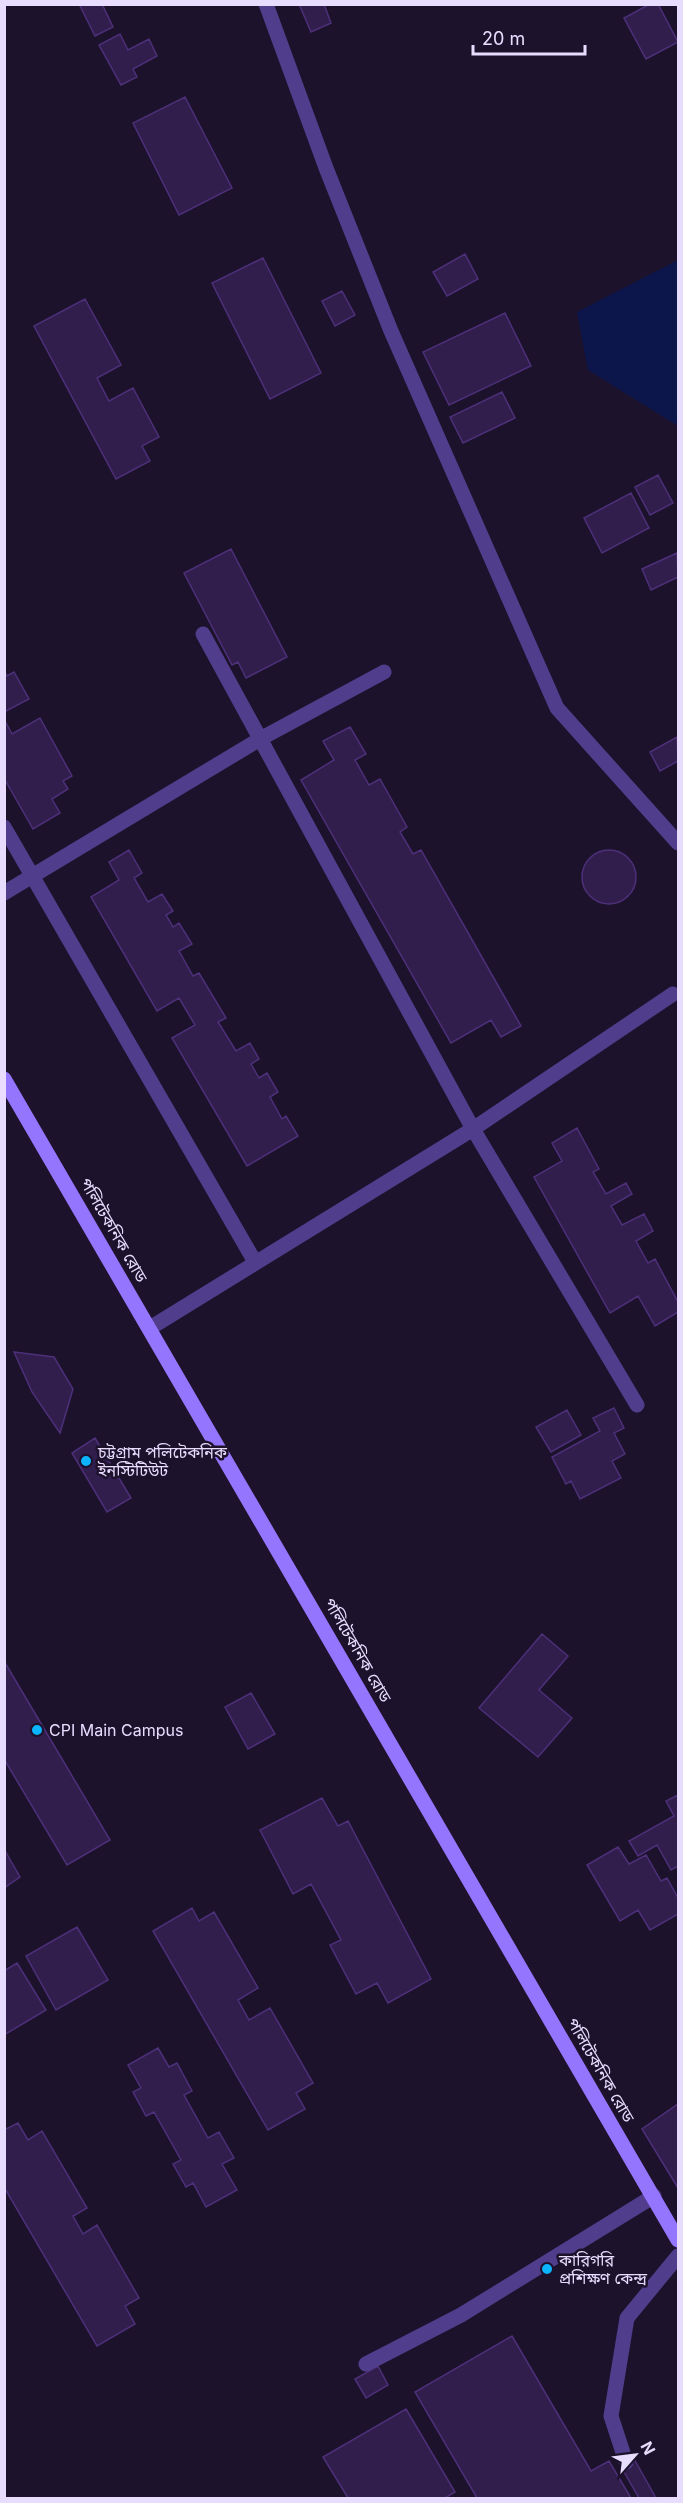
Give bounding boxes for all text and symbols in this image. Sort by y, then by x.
scale bar [473,18,586,56]
text: 20 m [482,28,525,49]
street label: পলিটেকনিক রোড [76,1174,152,1286]
place label: চট্টগ্রাম পলিটেকনিক ইনস্টিটিউট [97,1442,228,1480]
marker: চট্টগ্রাম পলিটেকনিক ইনস্টিটিউট [79,1454,93,1468]
street label: পলিটেকনিক রোড [320,1594,396,1706]
place label: CPI Main Campus [49,1720,183,1740]
marker: CPI Main Campus [30,1723,44,1737]
street label: পলিটেকনিক রোড [563,2014,639,2126]
place label: কারিগরি প্রশিক্ষণ কেন্দ্র [558,2250,648,2288]
marker: কারিগরি প্রশিক্ষণ কেন্দ্র [540,2262,554,2276]
north arrow [605,2425,665,2485]
text: N [637,2438,660,2458]

